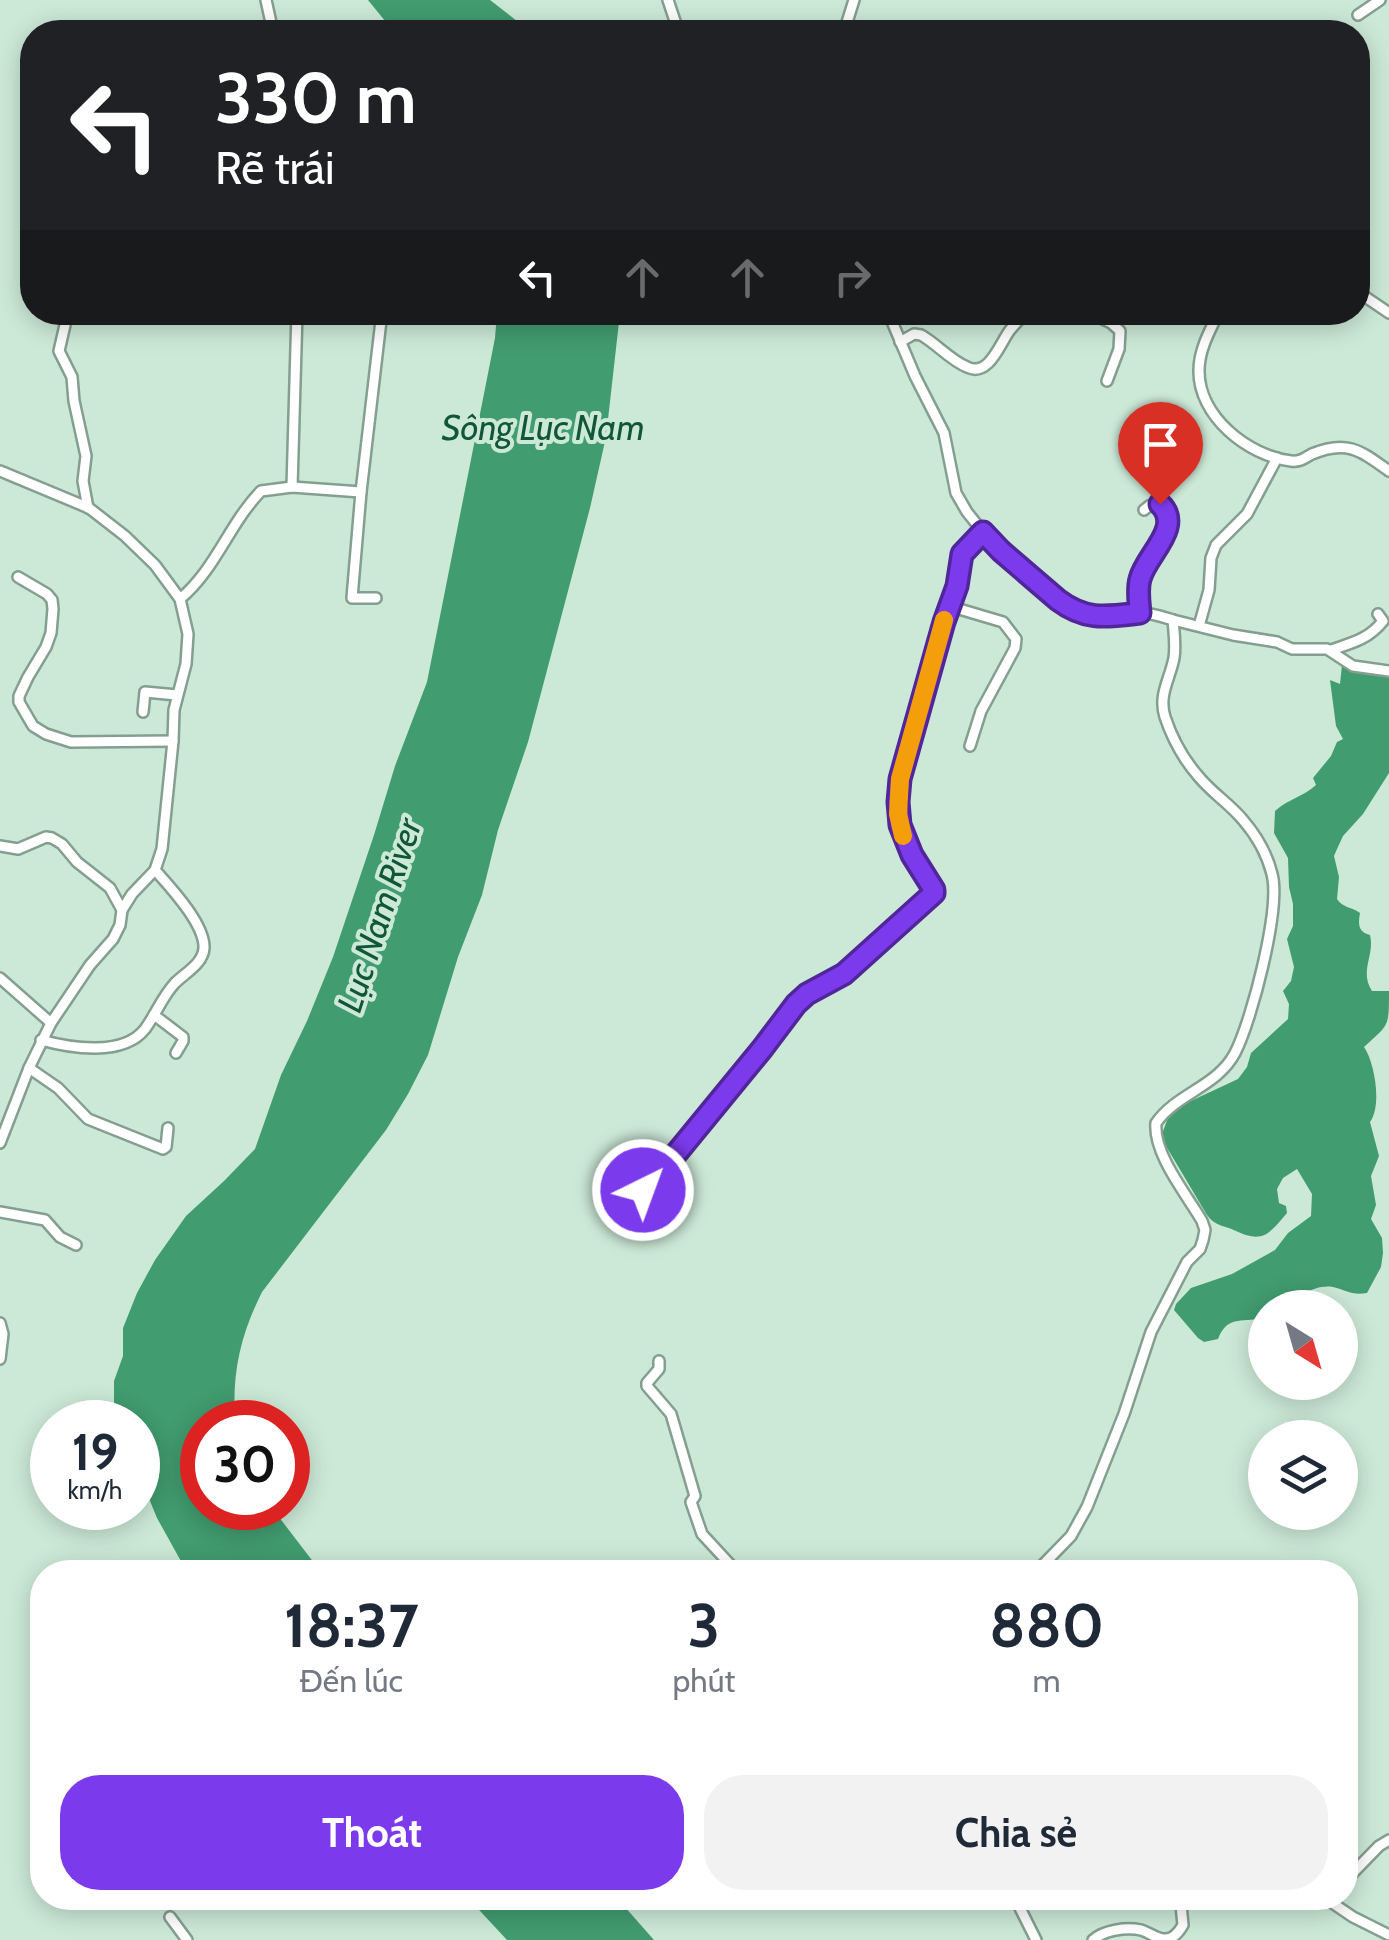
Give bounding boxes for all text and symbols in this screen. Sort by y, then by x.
text: 330 m [215,55,416,141]
icon: left [50,60,180,190]
text: Rẽ trái [215,141,335,195]
icon: left [510,250,565,305]
icon: ahead [615,250,670,305]
icon: ahead [720,250,775,305]
icon: right [825,250,880,305]
pin [1118,402,1203,505]
water label: Sông Lục Nam [442,406,644,449]
icon: arrive [1133,417,1188,472]
water label: Lục Nam River [327,812,431,1017]
position arrow [591,1138,695,1242]
north arrow [1248,1290,1358,1400]
map controls [1248,1290,1358,1530]
speed limit sign: 30 [180,1400,310,1530]
button: layers [1248,1420,1358,1530]
text: 19 [72,1422,118,1483]
text: km/h [68,1475,122,1505]
text: 18:37 [284,1589,419,1662]
text: 3 [688,1589,720,1662]
text: 880 [989,1589,1104,1662]
text: Đến lúc [299,1661,403,1700]
text: phút [673,1661,735,1700]
text: m [1033,1661,1061,1700]
button: Thoát [60,1775,684,1890]
button: Chia sẻ [704,1775,1328,1890]

